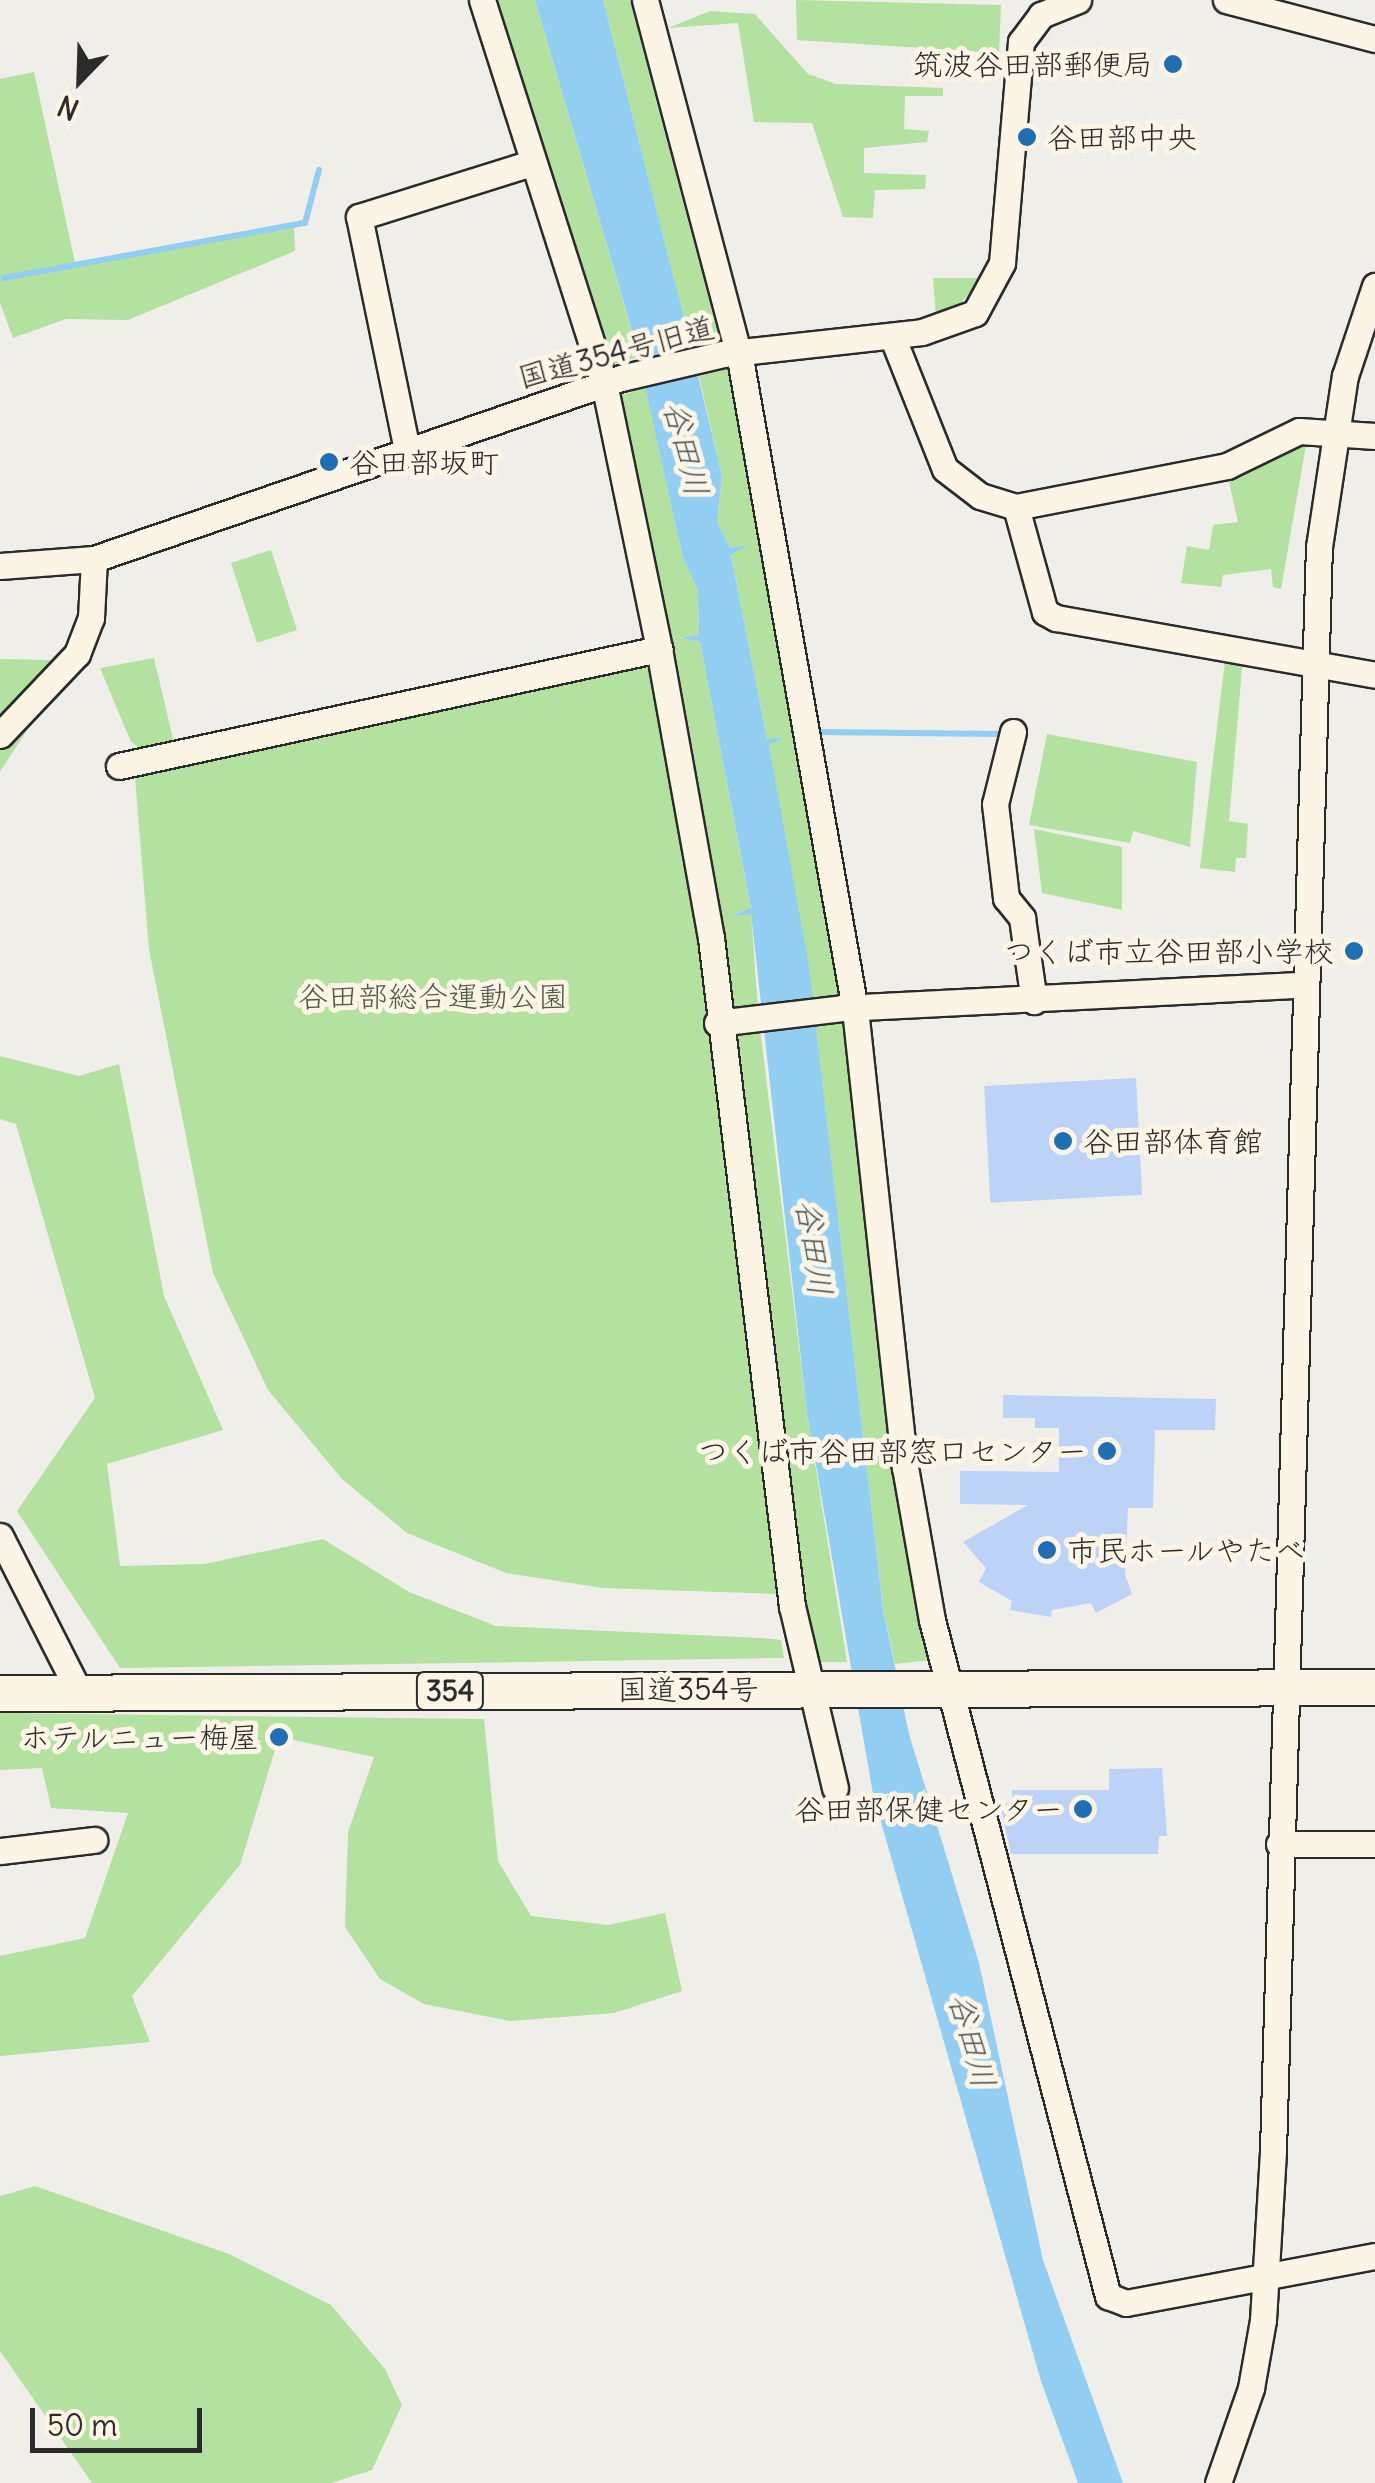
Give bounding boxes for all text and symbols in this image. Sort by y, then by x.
north arrow [30,30,130,130]
place label: 筑波谷田部郵便局 [913,46,1153,82]
marker: 筑波谷田部郵便局 [1162,53,1184,75]
text: N [52,87,84,128]
place label: 谷田部中央 [1047,119,1197,155]
marker: 谷田部中央 [1016,126,1038,148]
street label: 国道354号旧道 [514,309,718,395]
water label: 谷田川 [656,398,716,500]
place label: 谷田部坂町 [349,444,499,480]
marker: 谷田部坂町 [318,451,340,473]
place label: つくば市立谷田部小学校 [1004,933,1334,969]
marker: つくば市立谷田部小学校 [1343,940,1365,962]
park label: 谷田部総合運動公園 [298,978,568,1014]
place label: 谷田部体育館 [1083,1123,1263,1159]
marker: 谷田部体育館 [1052,1130,1074,1152]
water label: 谷田川 [788,1198,840,1298]
place label: つくば市谷田部窓口センター [697,1433,1087,1469]
marker: つくば市谷田部窓口センター [1096,1440,1118,1462]
place label: 市民ホールやたべ [1067,1532,1307,1568]
marker: 市民ホールやたべ [1036,1539,1058,1561]
road number: 354 [415,1668,485,1714]
street label: 国道354号 [617,1671,759,1707]
place label: ホテルニュー梅屋 [19,1719,259,1755]
marker: ホテルニュー梅屋 [268,1726,290,1748]
place label: 谷田部保健センター [793,1791,1063,1827]
marker: 谷田部保健センター [1072,1798,1094,1820]
water label: 谷田川 [941,1990,1003,2092]
scale bar [35,2388,208,2450]
text: 50 m [47,2406,117,2444]

